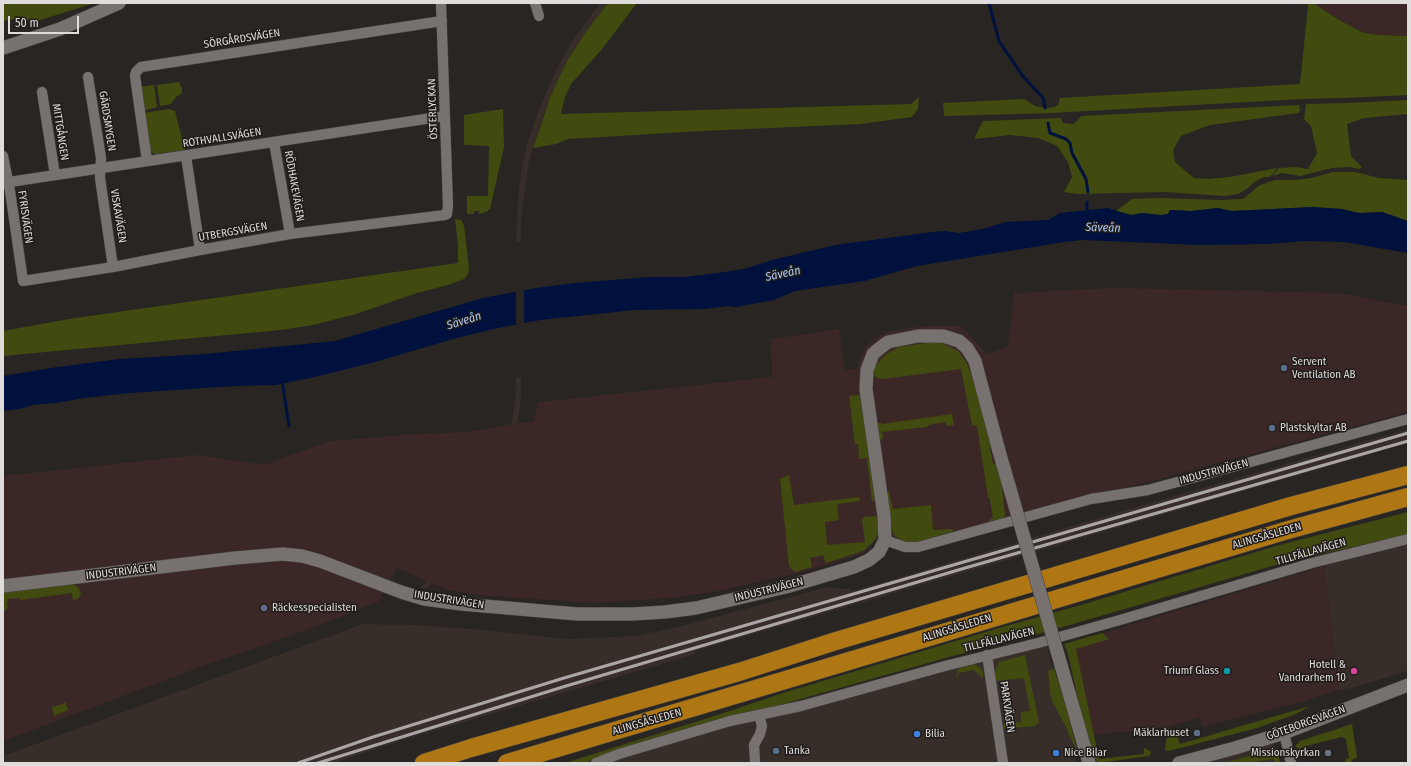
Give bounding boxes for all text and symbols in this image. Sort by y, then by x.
scale bar [10,8,81,34]
text: 50 m [15,16,39,30]
street label: SÖRGÅRDSVÄGEN [203,26,281,52]
street label: ÖSTERLYCKAN [425,78,441,140]
street label: GÄRDSMYGEN [96,90,118,152]
street label: MITTGÅNGEN [49,103,71,161]
street label: ROTHVALLSVÄGEN [182,125,262,151]
street label: RÖDHAKEVÄGEN [281,149,307,223]
street label: VISKAVÄGEN [107,188,129,244]
street label: FYRISVÄGEN [15,190,35,244]
street label: UTBERGSVÄGEN [198,219,268,245]
water label: Säveån [1085,220,1121,236]
water label: Säveån [764,263,802,285]
water label: Säveån [445,309,483,333]
place label: Servent Ventilation AB [1292,355,1356,381]
marker: Servent Ventilation AB [1279,363,1289,373]
place label: Plastskyltar AB [1280,421,1347,435]
marker: Plastskyltar AB [1267,423,1277,433]
street label: INDUSTRIVÄGEN [1178,456,1250,488]
street label: ALINGSÅSLEDEN [1231,520,1303,552]
street label: TILLFÄLLAVÄGEN [1274,536,1348,568]
street label: INDUSTRIVÄGEN [85,561,157,583]
street label: INDUSTRIVÄGEN [733,575,805,605]
street label: INDUSTRIVÄGEN [413,588,485,612]
place label: Räckesspecialisten [272,601,357,615]
marker: Räckesspecialisten [259,603,269,613]
street label: ALINGSÅSLEDEN [921,611,993,645]
street label: TILLFÄLLAVÄGEN [962,625,1036,655]
place label: Hotell & Vandrarhem 10 [1279,658,1346,684]
place label: Triumf Glass [1164,664,1219,678]
marker: Triumf Glass [1222,666,1232,676]
marker: Hotell & Vandrarhem 10 [1349,666,1359,676]
street label: PARKVÄGEN [997,680,1017,734]
street label: GÖTEBORGSVÄGEN [1265,703,1347,743]
street label: ALINGSÅSLEDEN [611,706,683,738]
place label: Mäklarhuset [1133,726,1189,740]
place label: Bilia [925,727,945,741]
marker: Mäklarhuset [1192,728,1202,738]
marker: Bilia [912,729,922,739]
place label: Tanka [784,744,810,758]
marker: Tanka [771,746,781,756]
place label: Nice Bilar [1064,746,1107,760]
place label: Missionskyrkan [1251,746,1320,760]
marker: Nice Bilar [1051,748,1061,758]
marker: Missionskyrkan [1323,748,1333,758]

